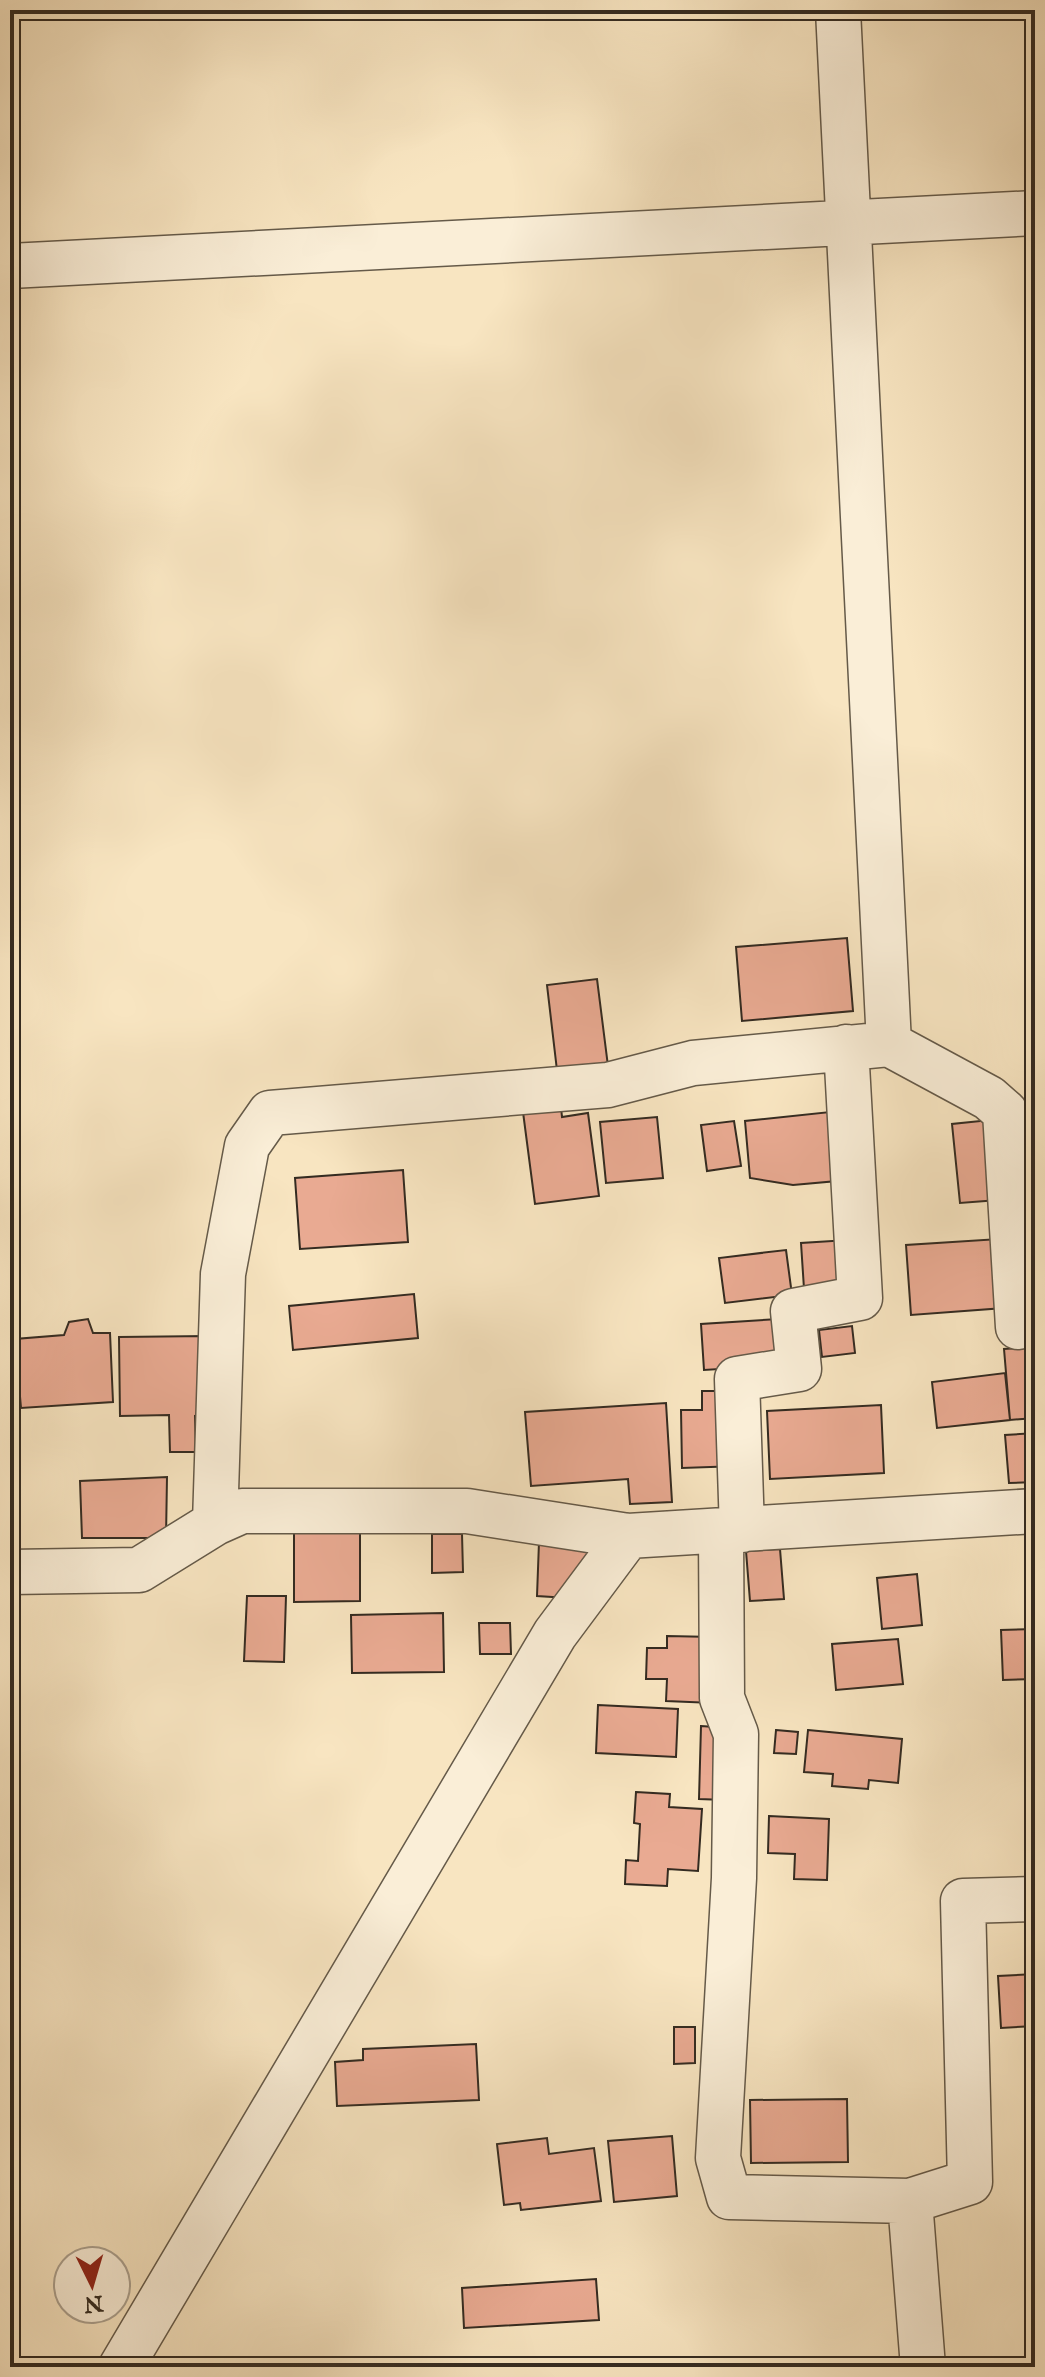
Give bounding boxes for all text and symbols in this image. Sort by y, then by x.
north arrow [52,2245,132,2325]
text: N [83,2288,105,2318]

